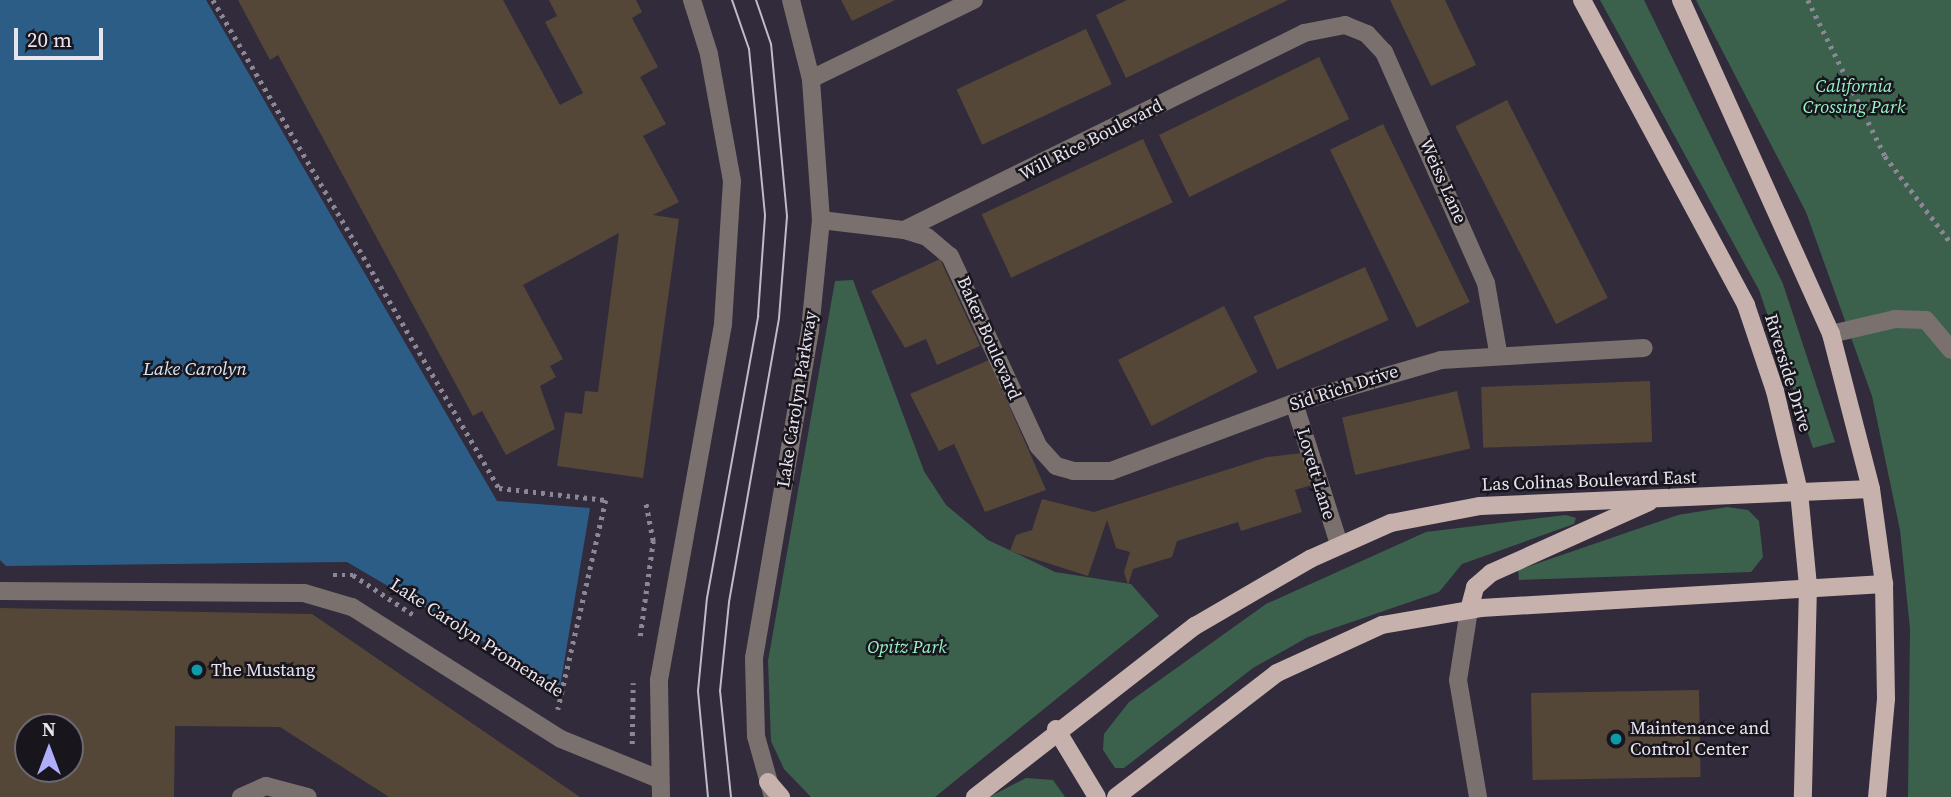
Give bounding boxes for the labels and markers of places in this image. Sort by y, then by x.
place label: The Mustang [211,659,315,681]
marker: The Mustang [189,662,205,678]
place label: Maintenance and Control Center [1630,718,1769,760]
marker: Maintenance and Control Center [1608,731,1624,747]

